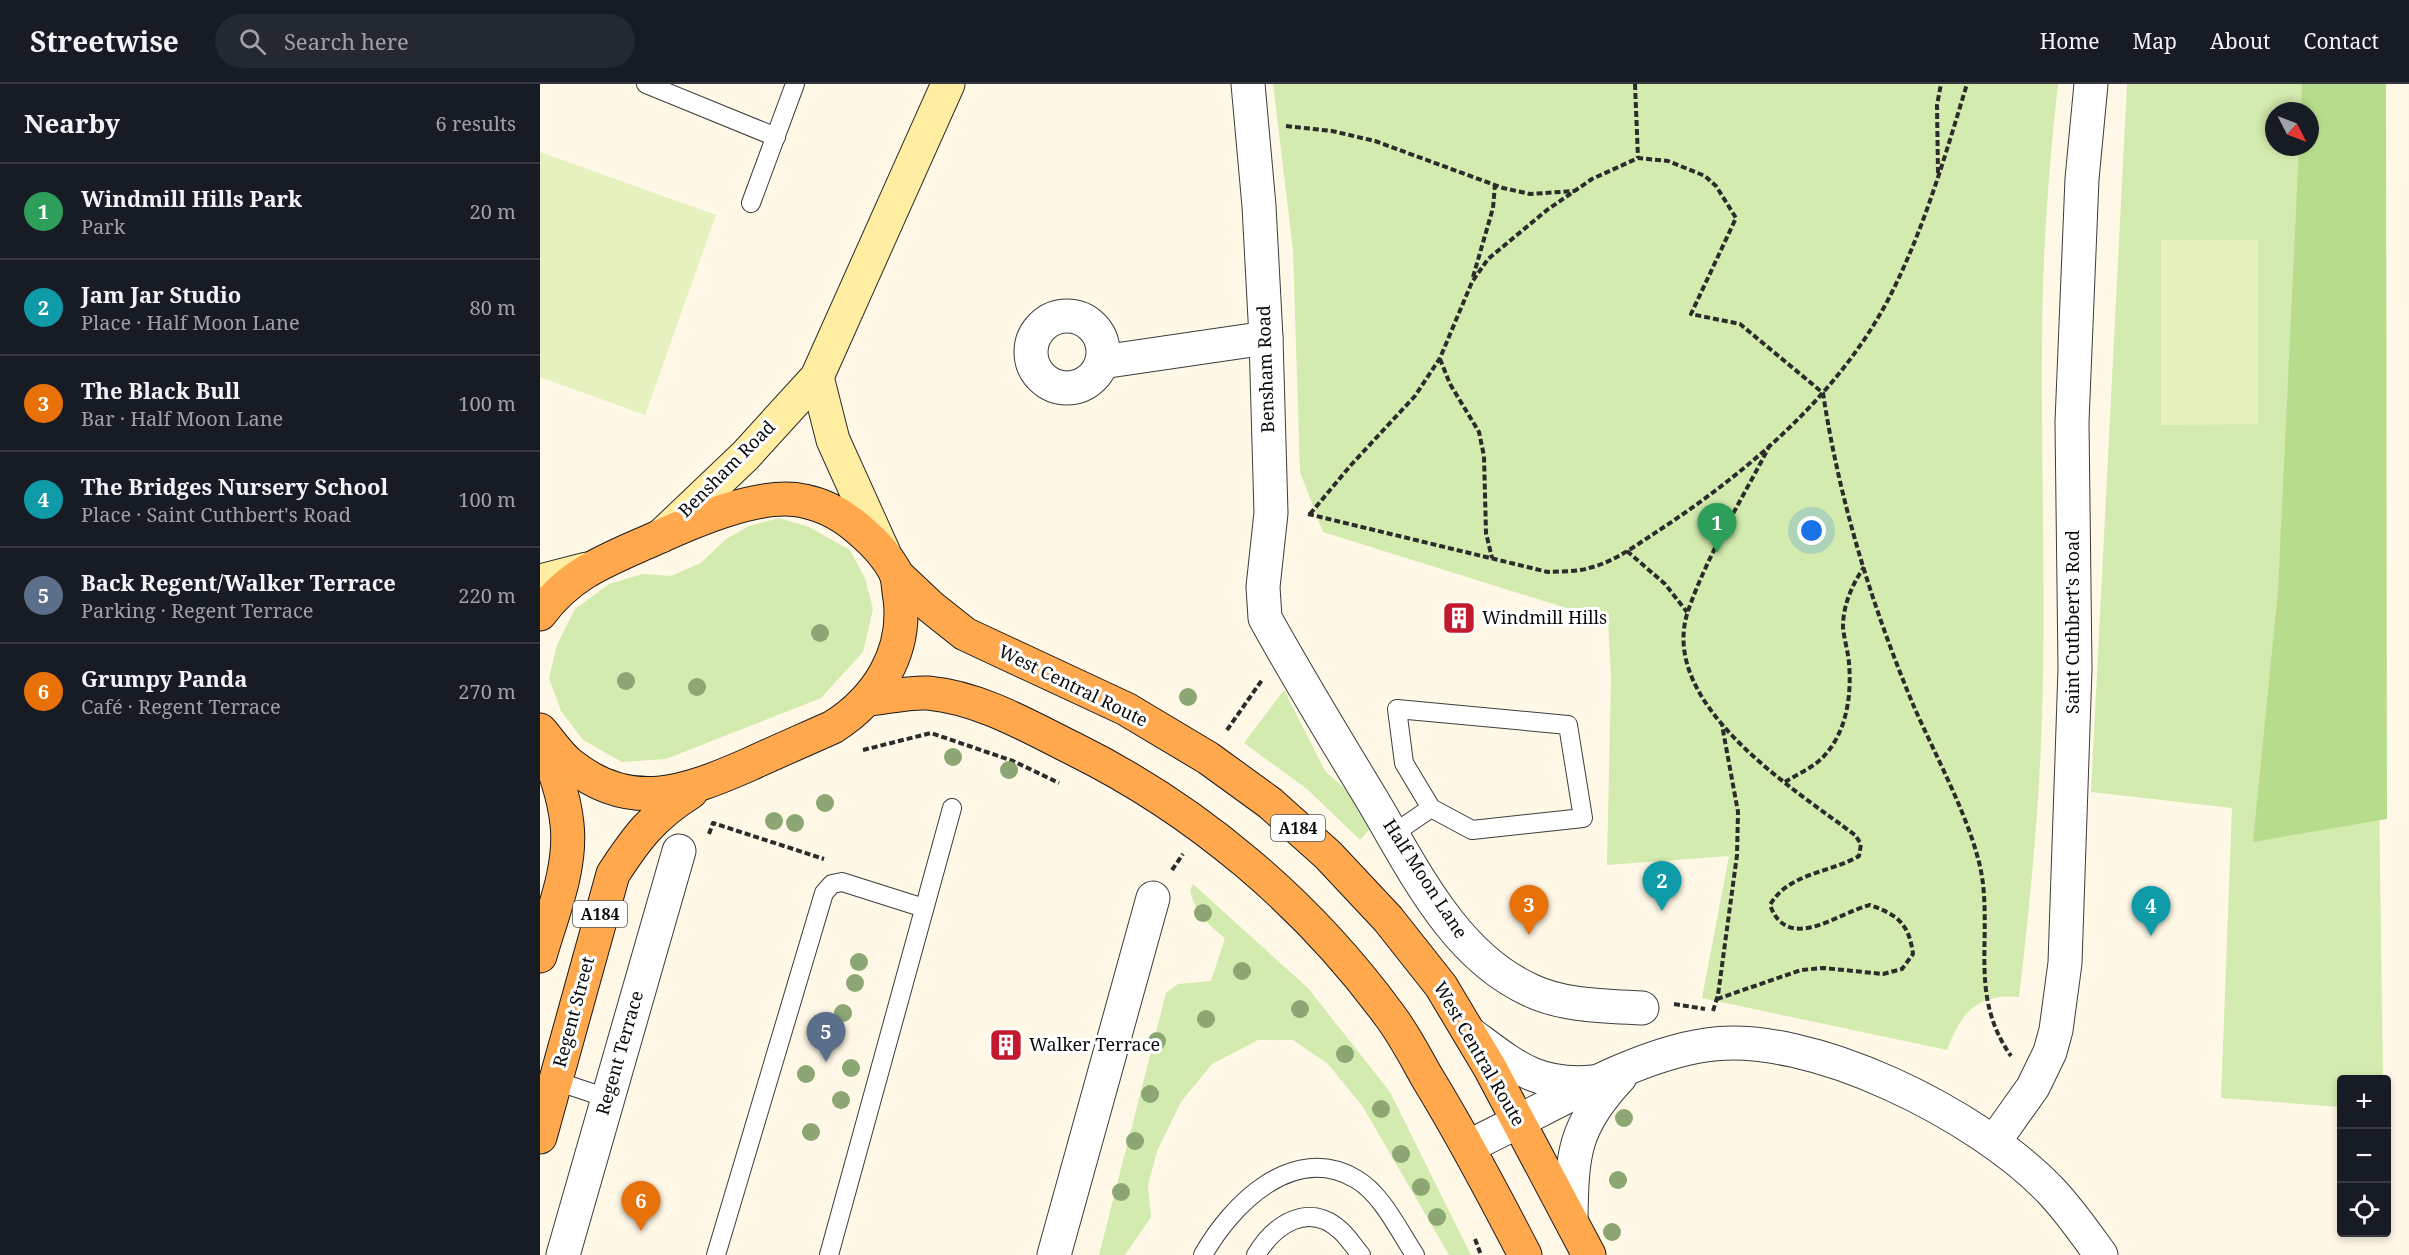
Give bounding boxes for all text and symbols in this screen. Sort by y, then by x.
search box [215,14,635,68]
text: Streetwise [30,22,179,60]
icon: search [236,25,269,58]
text: Search here [284,26,409,56]
text: Home [2040,27,2100,55]
text: Map [2133,27,2177,55]
text: About [2210,27,2271,55]
text: Contact [2304,27,2379,55]
north arrow [2265,102,2319,156]
text: Nearby [24,105,120,141]
text: 6 results [436,110,516,137]
text: Windmill Hills Park [81,183,302,213]
text: 1 [38,198,49,225]
text: 20 m [470,198,516,225]
text: Park [81,213,125,240]
text: Jam Jar Studio [81,279,241,309]
text: 2 [38,294,49,321]
text: 80 m [470,294,516,321]
street label: Bensham Road [1251,305,1279,433]
text: Place · Half Moon Lane [81,309,300,336]
text: The Black Bull [81,375,240,405]
text: 3 [38,390,49,417]
text: 100 m [458,390,516,417]
text: Bar · Half Moon Lane [81,405,283,432]
street label: Bensham Road [673,415,780,522]
text: The Bridges Nursery School [81,471,388,501]
text: 4 [38,486,49,513]
text: 100 m [458,486,516,513]
text: Place · Saint Cuthbert's Road [81,501,351,528]
pin: 1 [1698,504,1736,553]
your location [1797,516,1826,545]
street label: Saint Cuthbert's Road [2060,530,2084,714]
text: Back Regent/Walker Terrace [81,567,396,597]
text: 5 [38,582,49,609]
text: 220 m [458,582,516,609]
text: Parking · Regent Terrace [81,597,314,624]
building icon: Windmill Hills [1441,600,1477,636]
place label: Windmill Hills [1482,605,1607,629]
street label: West Central Route [995,639,1152,732]
text: Grumpy Panda [81,663,247,693]
text: 6 [38,678,49,705]
text: 270 m [458,678,516,705]
text: Café · Regent Terrace [81,693,281,720]
street label: Half Moon Lane [1378,814,1473,943]
road number: A184 [1271,815,1325,841]
pin: 2 [1642,862,1682,911]
pin: 3 [1510,886,1548,935]
pin: 4 [2132,886,2170,936]
road number: A184 [573,901,627,927]
street label: Regent Street [547,954,599,1070]
street label: West Central Route [1429,977,1531,1130]
street label: Regent Terrace [590,988,648,1118]
pin: 5 [806,1012,846,1062]
building icon: Walker Terrace [988,1027,1024,1063]
place label: Walker Terrace [1029,1032,1160,1056]
map controls [2337,1075,2391,1237]
button: + [2337,1075,2391,1129]
button: − [2337,1129,2391,1183]
pin: 6 [622,1182,660,1231]
button: locate [2337,1183,2391,1237]

